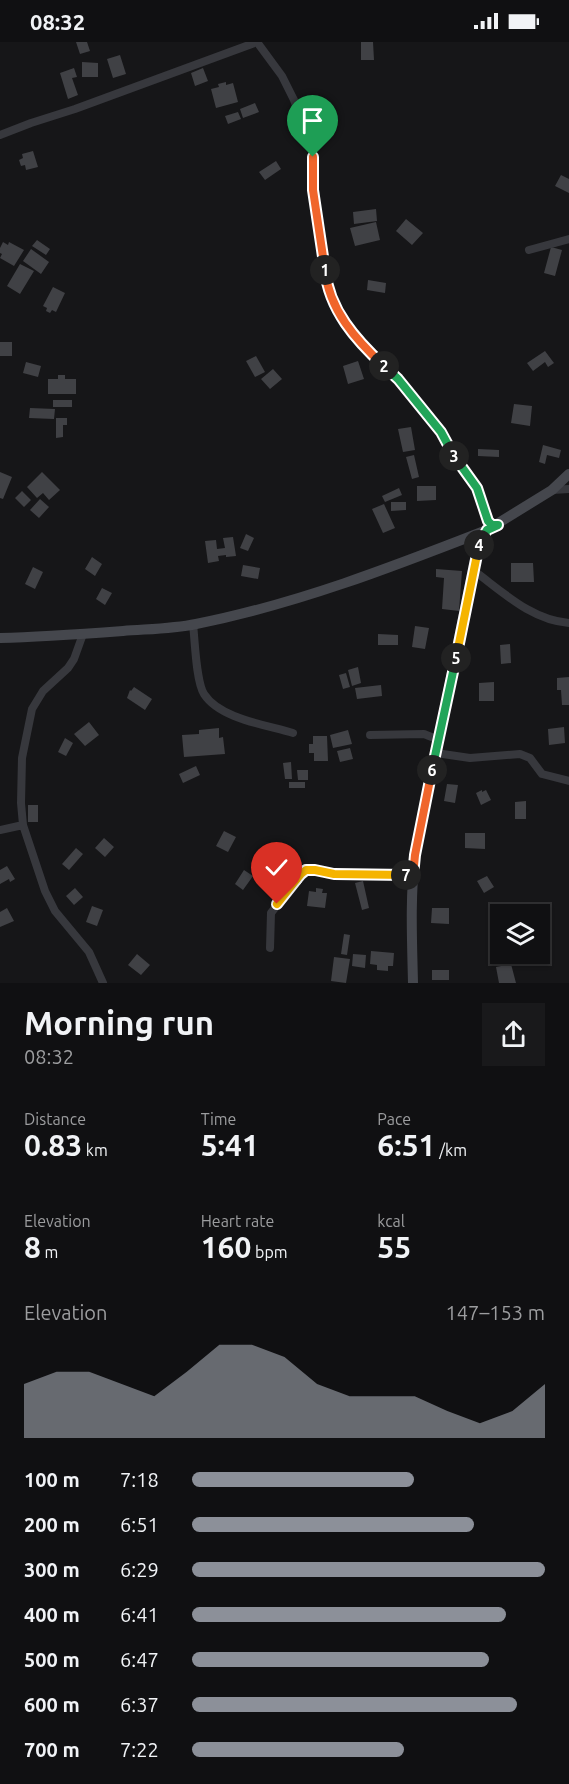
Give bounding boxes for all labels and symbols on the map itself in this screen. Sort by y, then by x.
pin [287,95,338,157]
pin: 1 [310,255,340,285]
pin: 2 [369,351,399,381]
pin: 3 [439,441,469,471]
pin: 4 [464,530,494,560]
pin: 5 [441,643,471,673]
pin: 6 [417,755,447,785]
pin [251,842,302,904]
pin: 7 [391,860,421,890]

